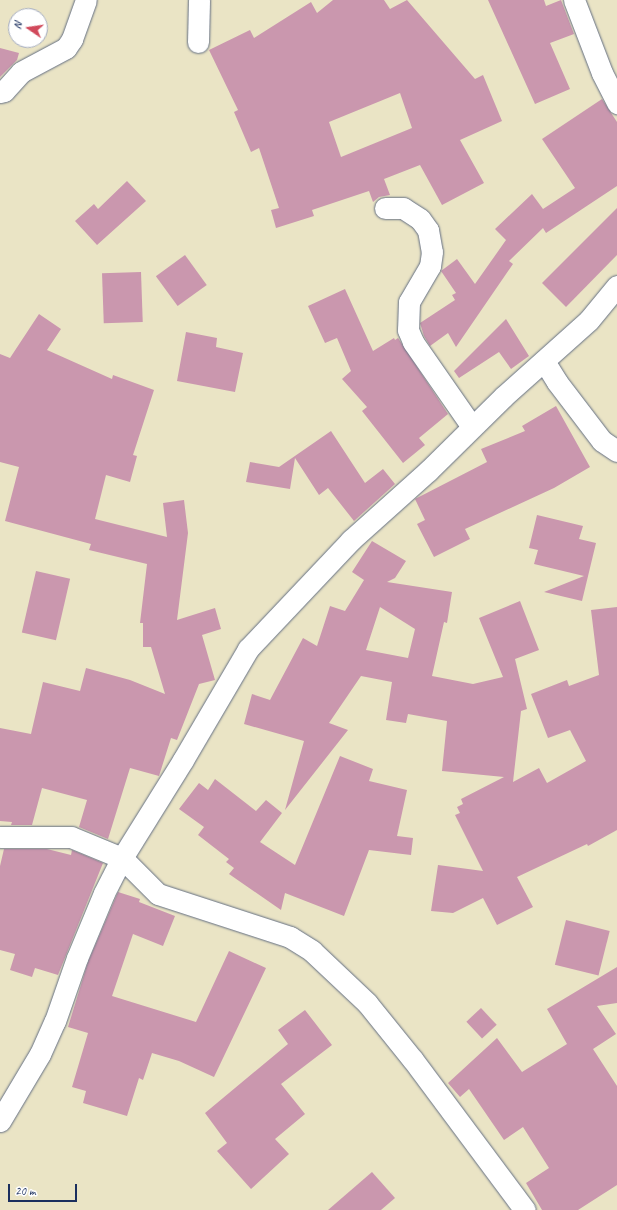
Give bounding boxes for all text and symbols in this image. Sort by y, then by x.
north arrow [8,8,48,48]
text: N [10,21,25,30]
scale bar [10,1176,79,1202]
text: 20 m [15,1183,35,1199]

